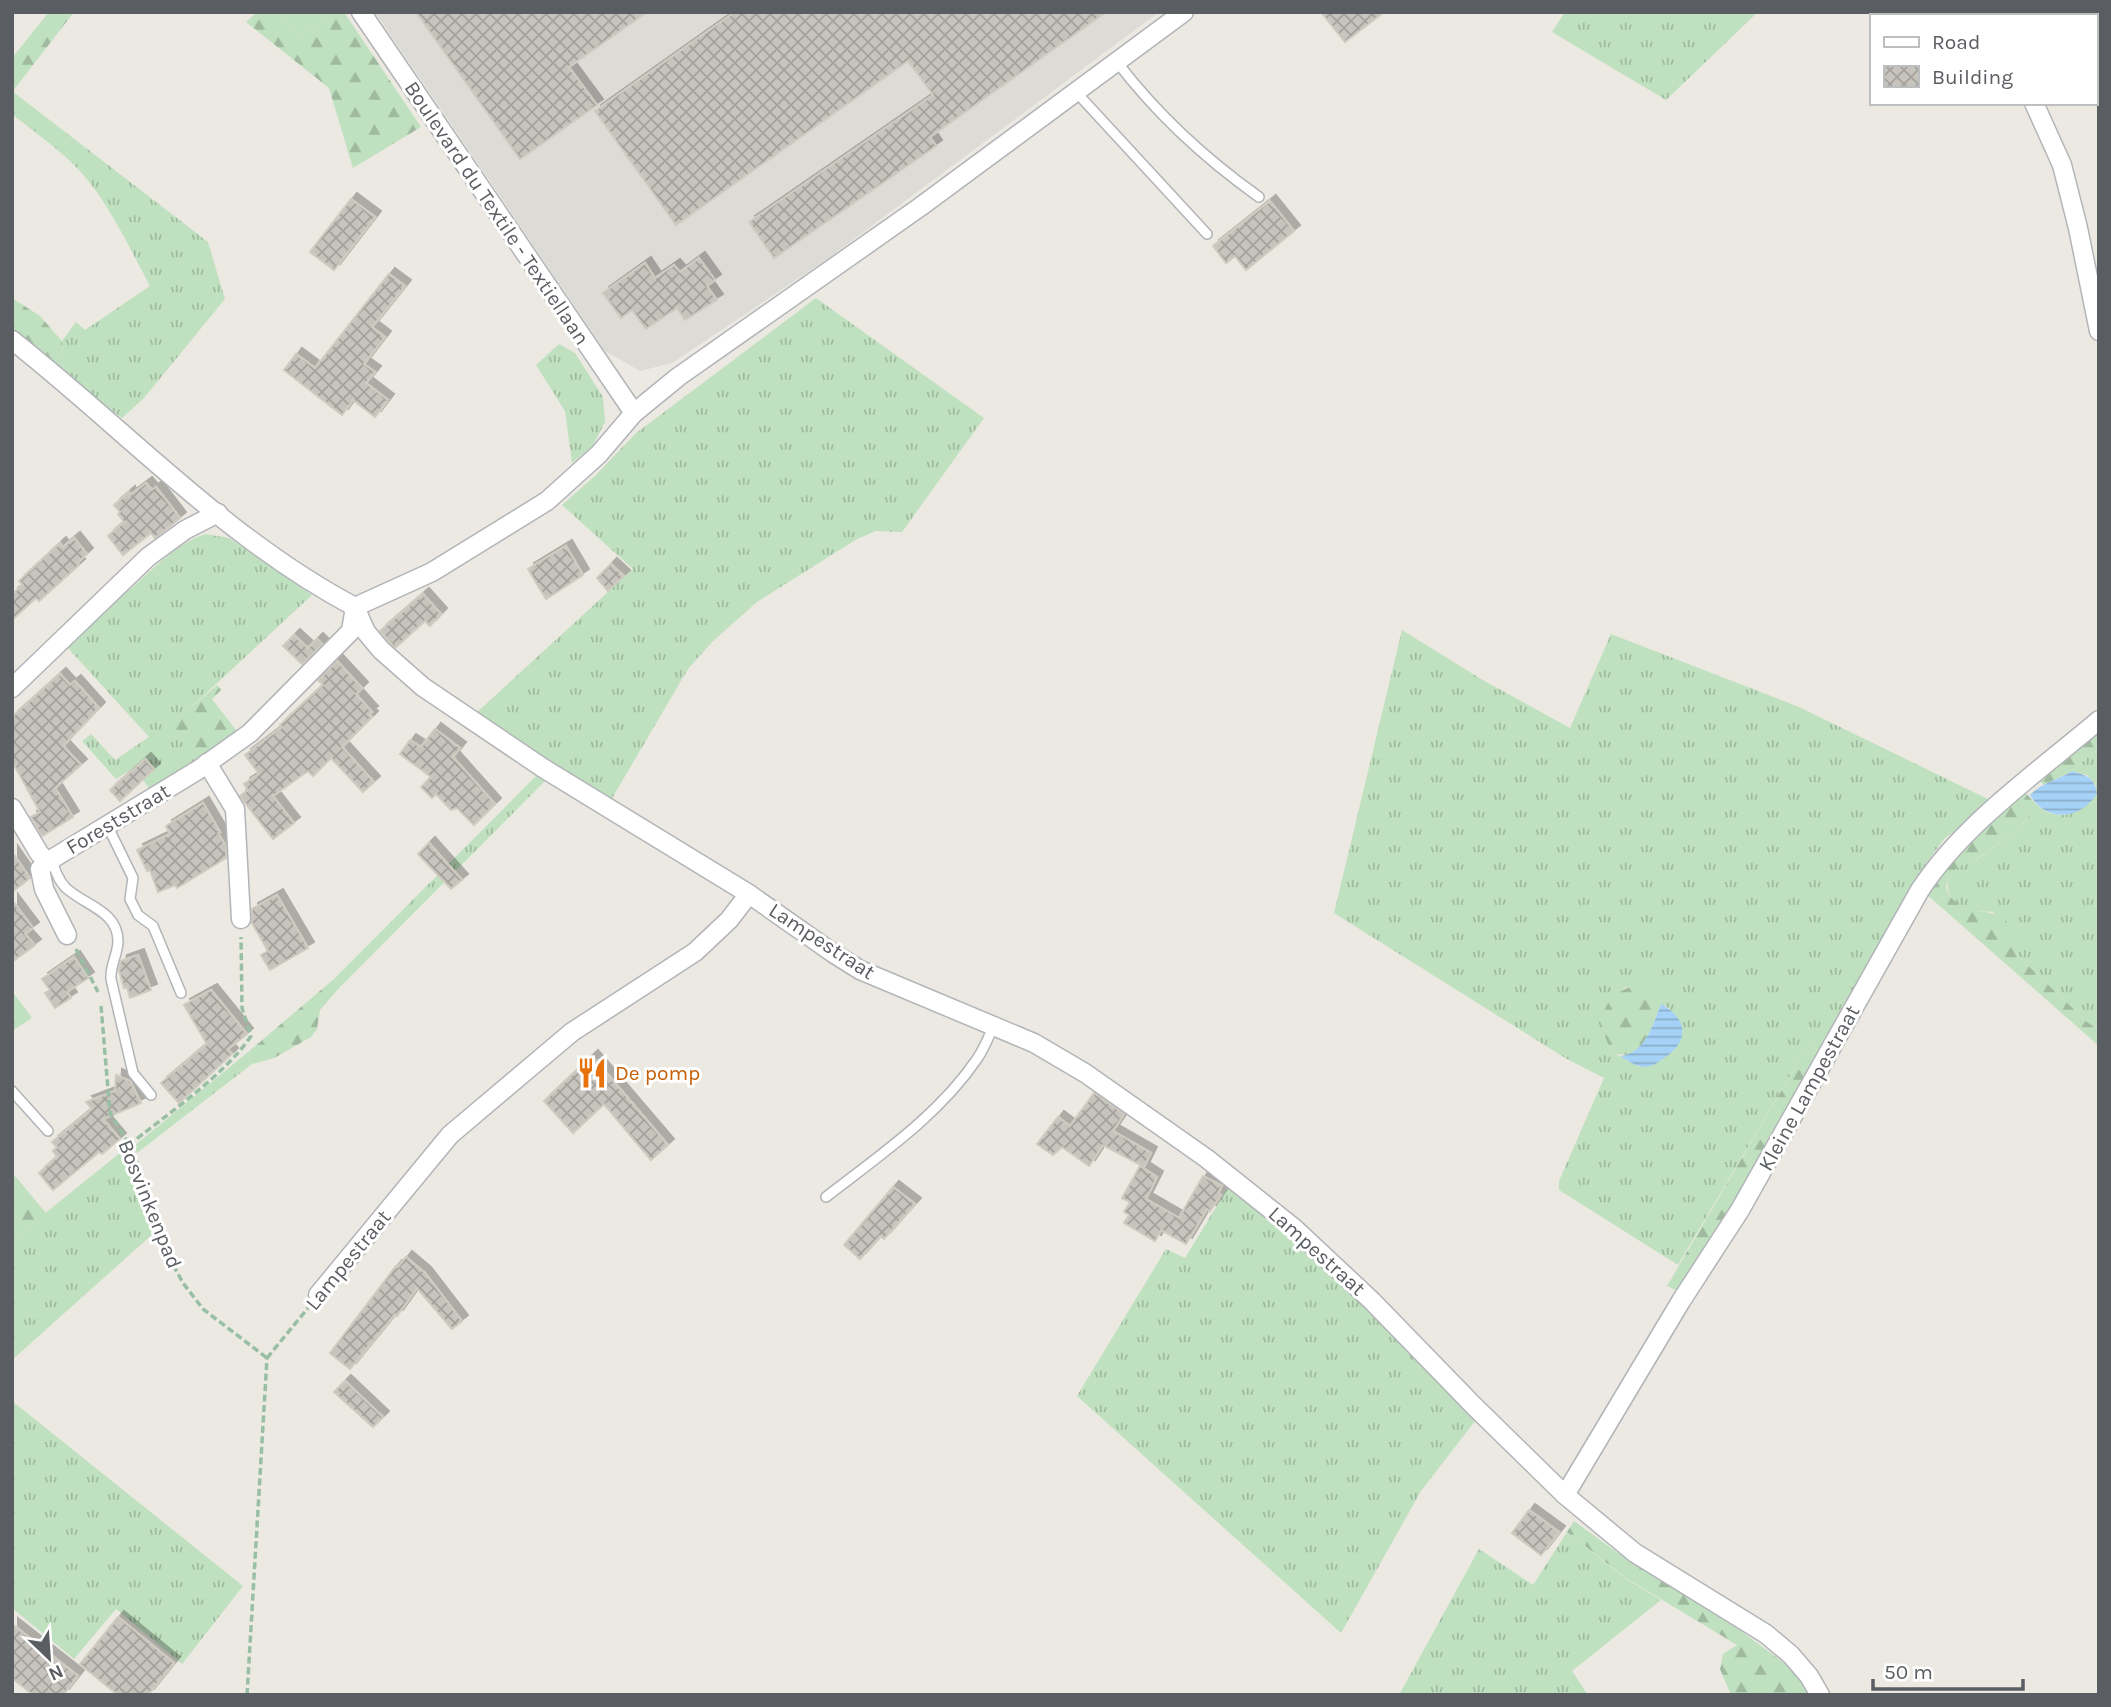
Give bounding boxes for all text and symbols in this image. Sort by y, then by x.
legend [1870,14,2097,105]
text: Road [1932,30,1980,54]
text: Building [1932,65,2013,89]
street label: Boulevard du Textile - Textiellaan [400,77,594,349]
street label: Foreststraat [62,779,174,859]
street label: Lampestraat [764,898,880,984]
street label: Kleine Lampestraat [1753,1001,1865,1175]
restaurant icon: De pomp [575,1056,609,1090]
place label: De pomp [615,1061,700,1085]
street label: Bosvinkenpad [113,1136,187,1272]
street label: Lampestraat [1264,1201,1370,1301]
street label: Lampestraat [300,1205,396,1315]
north arrow [14,1623,84,1693]
scale bar [1873,1648,2024,1692]
text: N [45,1660,67,1685]
text: 50 m [1884,1660,1933,1684]

